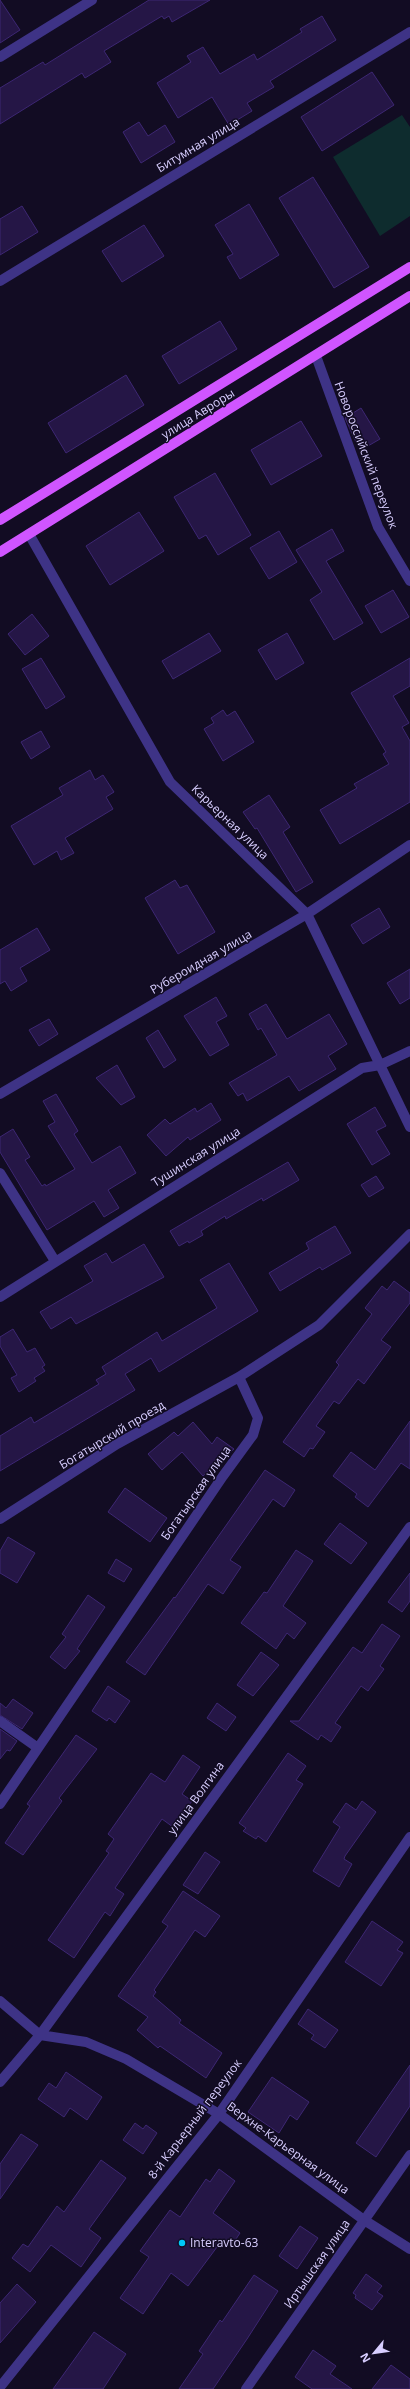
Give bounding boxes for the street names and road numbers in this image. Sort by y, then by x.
street label: Битумная улица [153,113,242,176]
street label: Новороссийский переулок [331,379,403,532]
street label: улица Авроры [158,384,238,443]
street label: Карьерная улица [188,780,273,863]
street label: Рубероидная улица [147,925,255,998]
street label: Тушинская улица [148,1122,243,1191]
street label: Богатырский проезд [56,1396,168,1473]
street label: Богатырская улица [157,1442,235,1543]
street label: улица Волгина [163,1758,228,1838]
street label: 8-й Карьерный переулок [144,2055,246,2182]
street label: Верхне-Карьерная улица [224,2097,353,2198]
street label: Иртышская улица [279,2216,354,2312]

